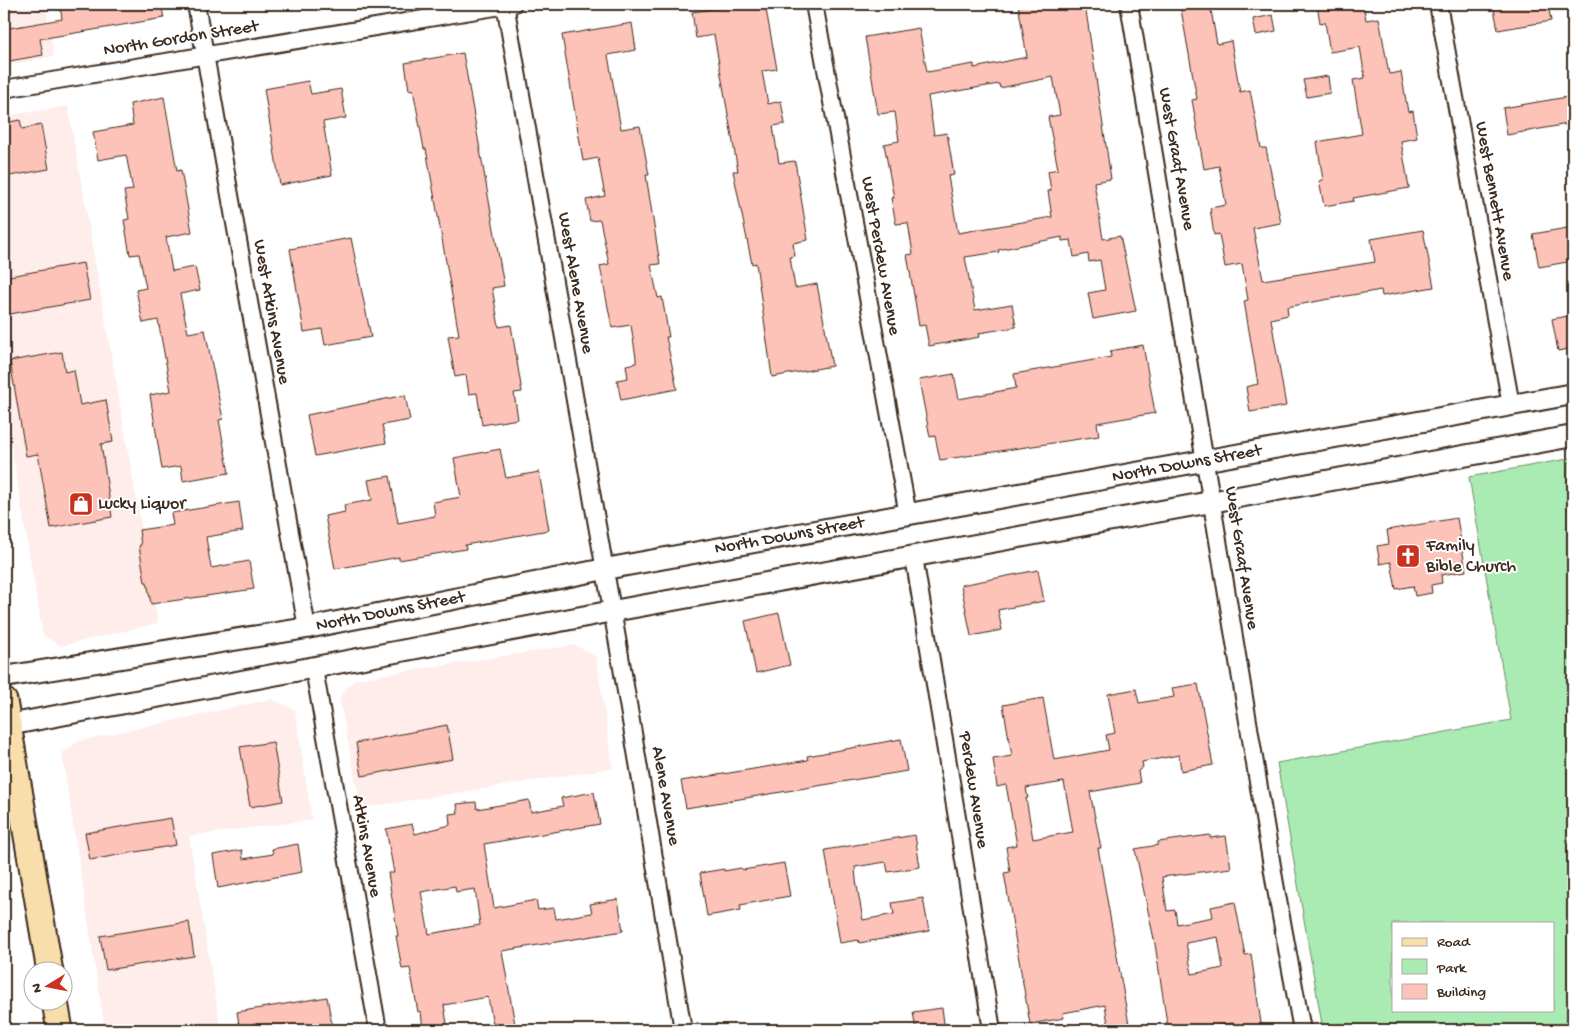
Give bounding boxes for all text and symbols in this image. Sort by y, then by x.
street label: North Gordon Street [102,16,262,62]
street label: West Graaf Avenue [1153,86,1199,233]
street label: West Bennett Avenue [1470,120,1518,283]
street label: West Perdew Avenue [856,175,904,338]
street label: West Alene Avenue [552,211,598,356]
street label: West Atkins Avenue [248,238,294,387]
street label: North Downs Street [1111,440,1265,488]
street label: West Graaf Avenue [1219,485,1263,632]
shop icon: Lucky Liquor [68,491,94,517]
place label: Lucky Liquor [98,494,187,515]
street label: North Downs Street [713,512,867,559]
place label: Family Bible Church [1425,536,1516,578]
church icon: Family Bible Church [1395,543,1421,569]
street label: North Downs Street [314,586,468,636]
street label: Perdew Avenue [953,729,993,851]
street label: Alene Avenue [646,745,684,848]
street label: Atkins Avenue [347,793,385,899]
legend [1392,922,1554,1012]
text: Road [1437,934,1471,952]
text: Park [1436,960,1467,978]
north arrow [22,962,72,1012]
text: N [28,982,47,994]
text: Building [1436,984,1486,1002]

